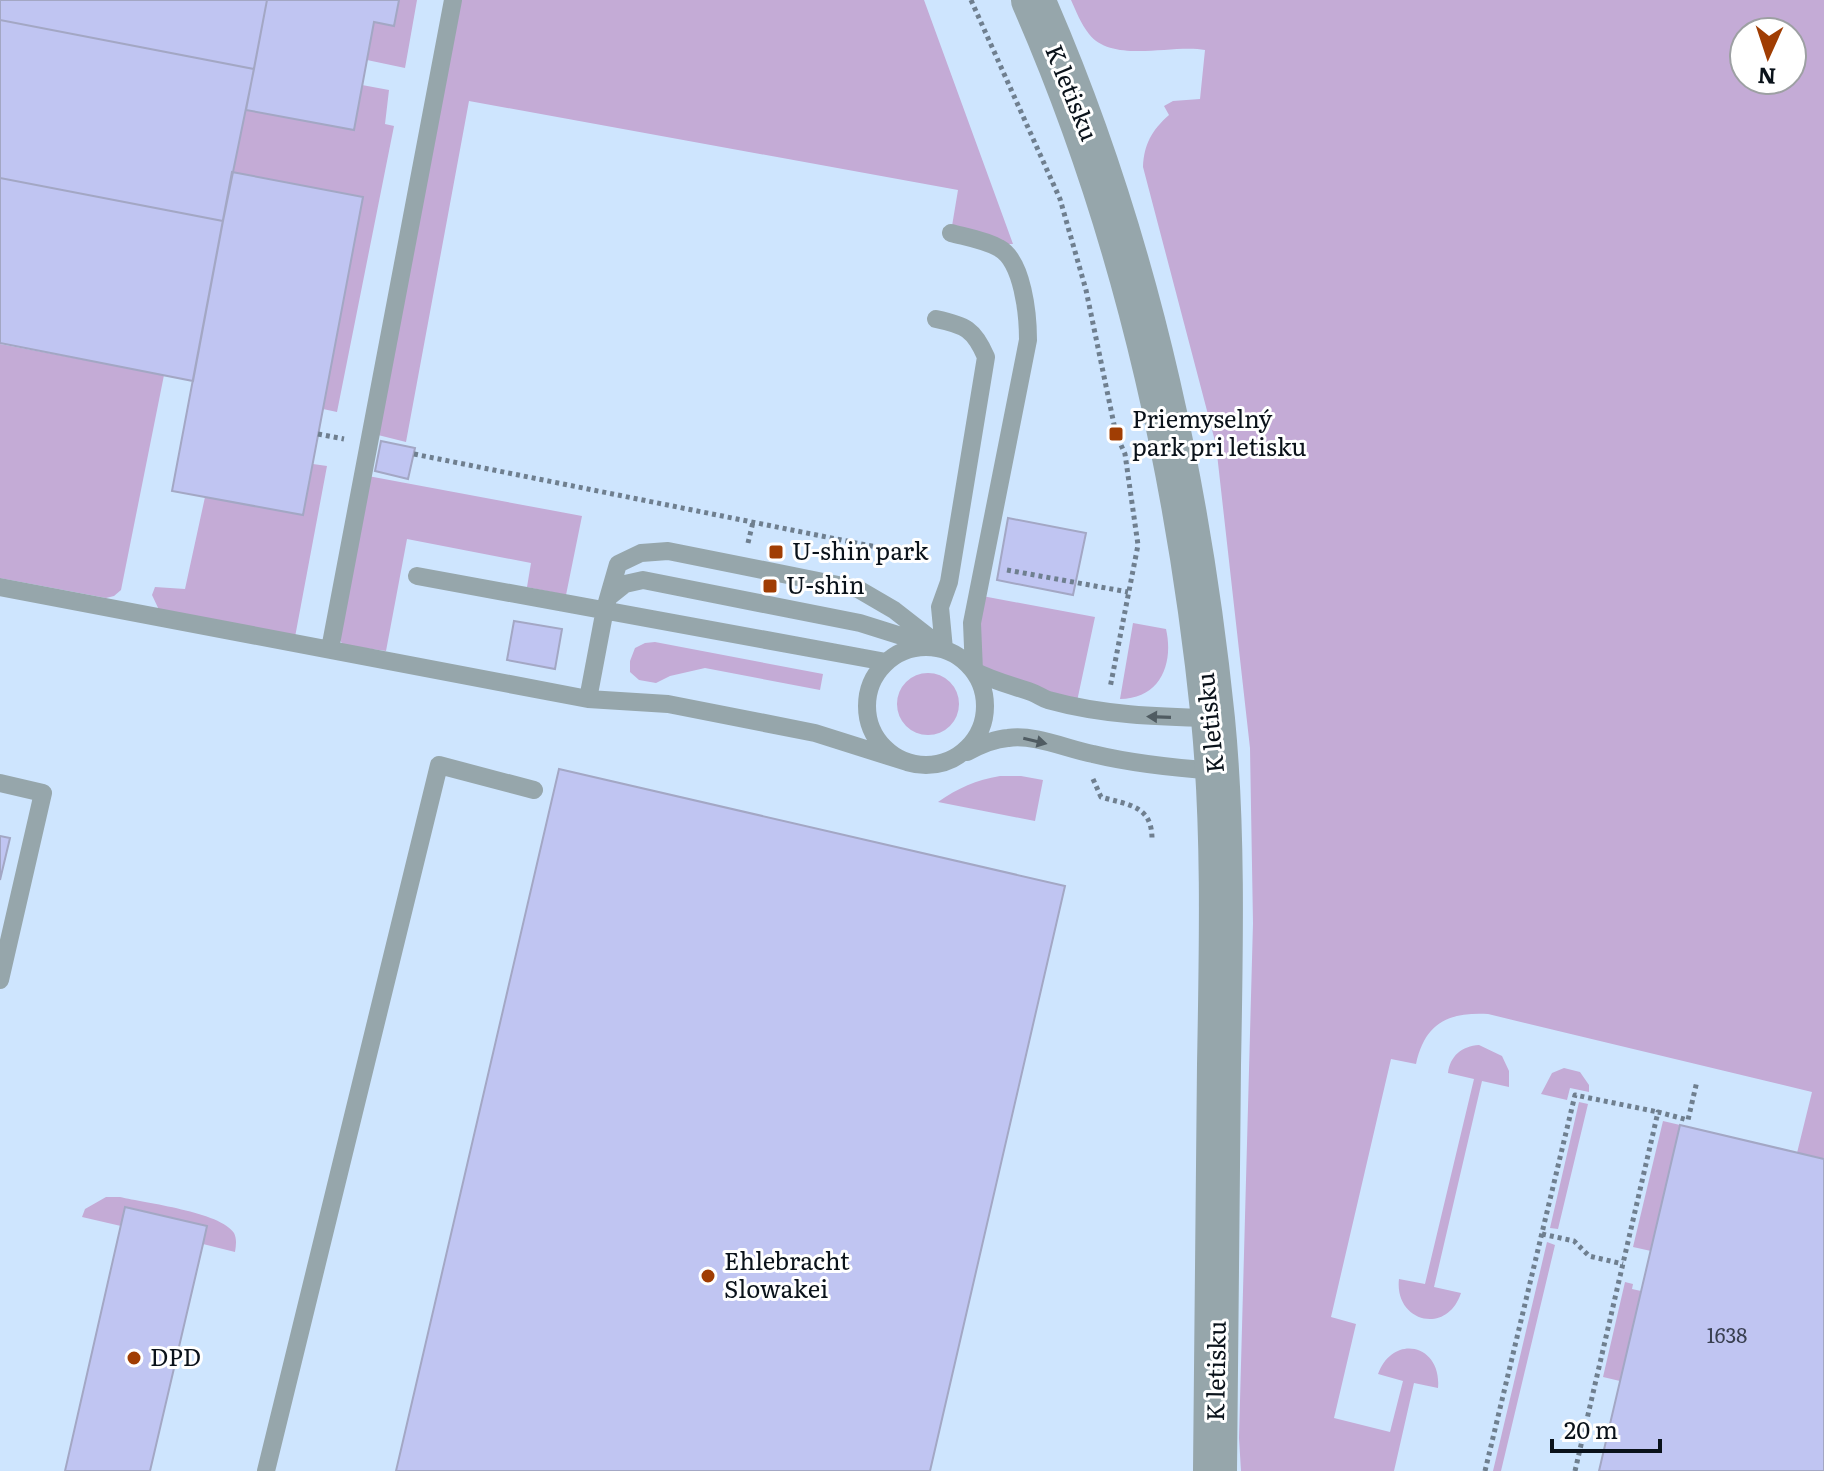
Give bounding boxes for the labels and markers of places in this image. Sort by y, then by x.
place label: Priemyselný park pri letisku [1132,400,1307,463]
marker: Priemyselný park pri letisku [1107,425,1125,443]
place label: U-shin park [792,532,929,567]
marker: U-shin park [767,543,785,561]
place label: U-shin [786,566,865,601]
marker: U-shin [761,577,779,595]
place label: Ehlebracht Slowakei [724,1242,850,1305]
marker: Ehlebracht Slowakei [699,1267,717,1285]
place label: DPD [150,1338,201,1373]
marker: DPD [125,1349,143,1367]

